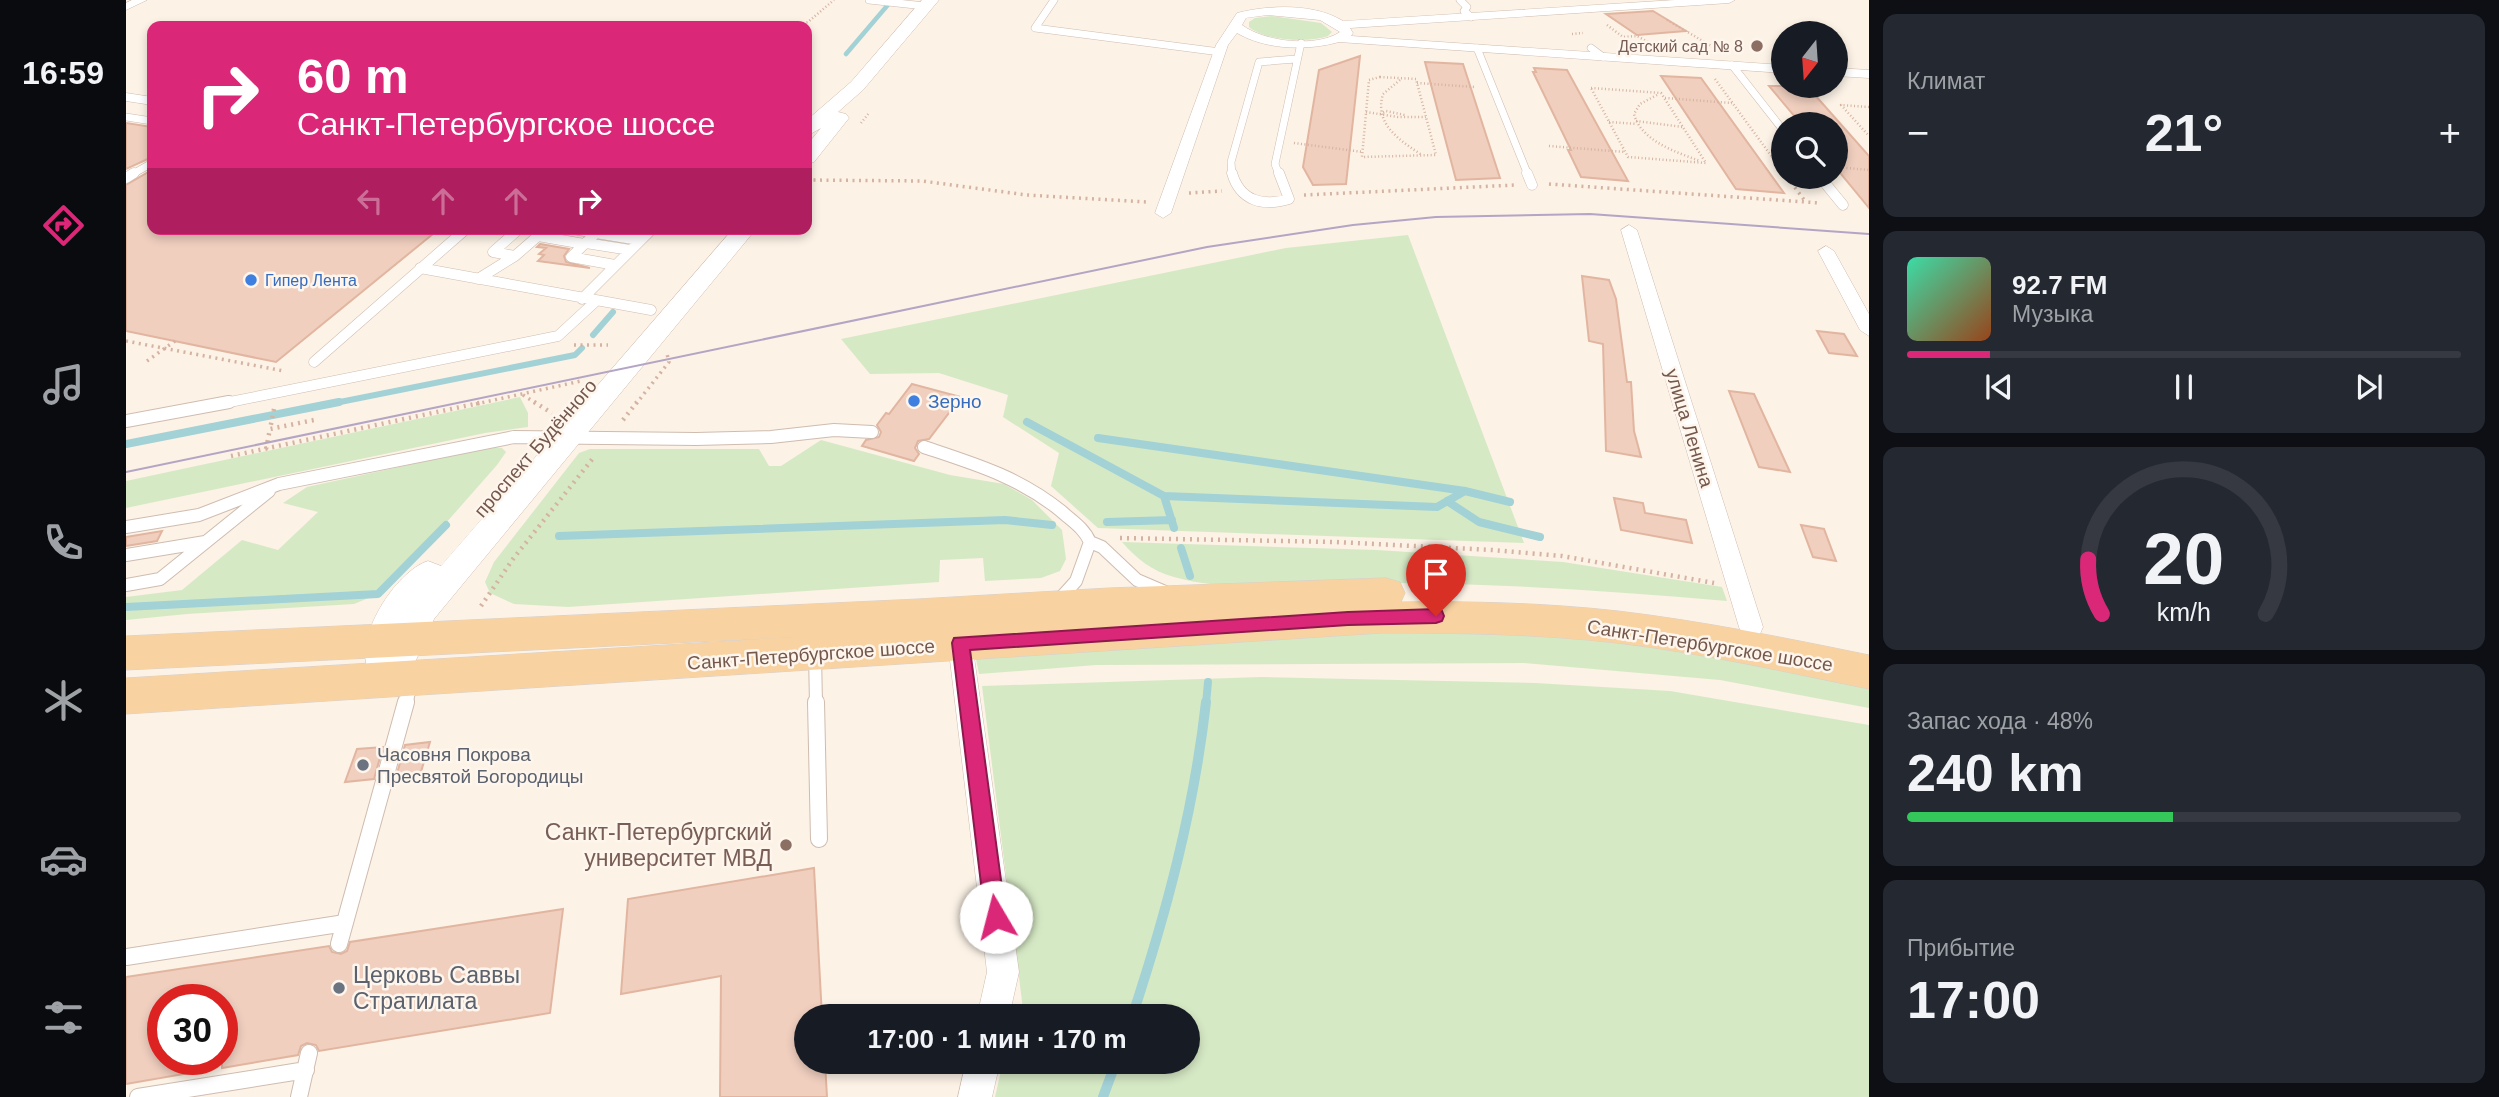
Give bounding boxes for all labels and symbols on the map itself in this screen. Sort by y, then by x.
north arrow [1771,21,1848,98]
place label: Детский сад № 8 [1618,38,1743,55]
marker: Детский сад № 8 [1749,38,1765,54]
marker: Гипер Лента [243,272,259,288]
place label: Гипер Лента [265,272,357,289]
street label: улица Ленина [1662,366,1718,490]
street label: проспект Будённого [470,375,601,521]
place label: Зерно [928,391,982,412]
marker: Зерно [906,393,922,409]
pin [1406,544,1466,616]
street label: Санкт-Петербургское шоссе [1586,616,1834,675]
street label: Санкт-Петербургское шоссе [686,635,936,674]
place label: Часовня Покрова Пресвятой Богородицы [377,744,583,787]
marker: Часовня Покрова Пресвятой Богородицы [355,757,371,773]
place label: Санкт-Петербургский университет МВД [545,819,772,871]
marker: Санкт-Петербургский университет МВД [778,837,794,853]
position arrow [959,880,1033,954]
place label: Церковь Саввы Стратилата [353,962,520,1014]
marker: Церковь Саввы Стратилата [331,980,347,996]
speed limit sign: 30 [147,984,238,1075]

